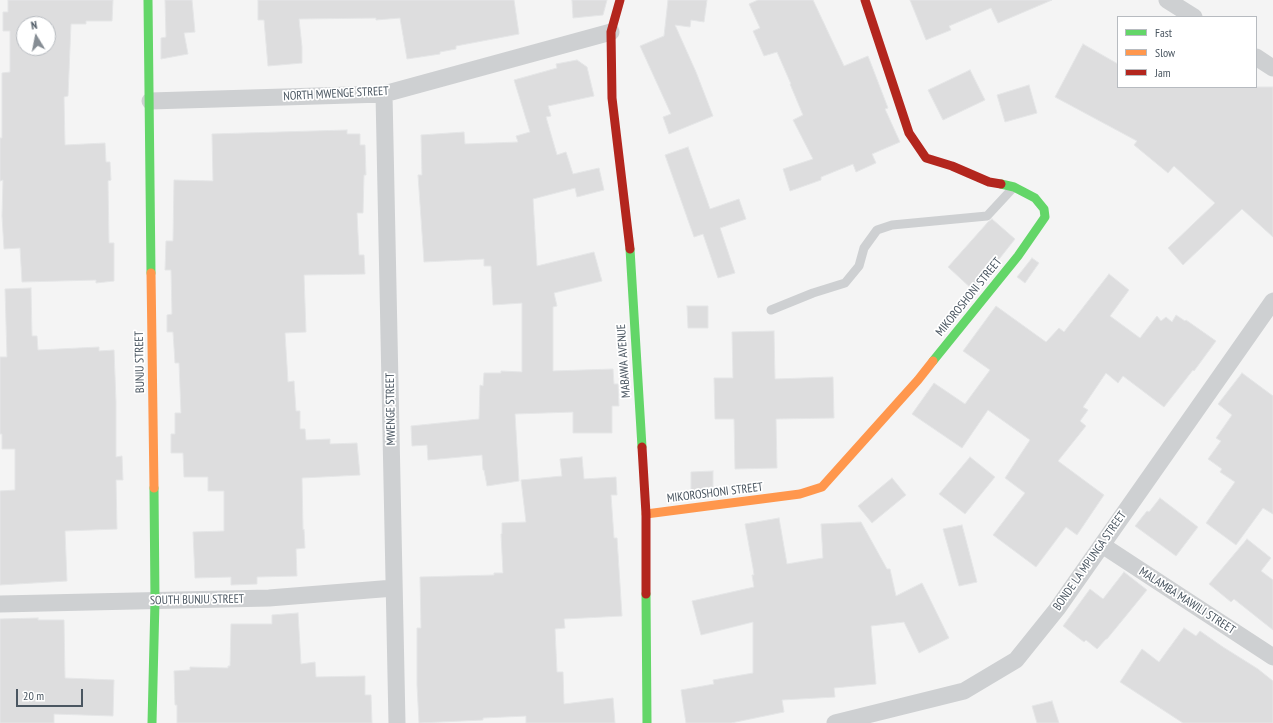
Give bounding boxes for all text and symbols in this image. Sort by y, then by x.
north arrow [16,16,56,56]
legend [1117,16,1257,88]
text: N [30,18,38,33]
text: Fast [1155,25,1172,40]
text: Slow [1155,45,1175,60]
text: Jam [1155,65,1171,80]
street label: NORTH MWENGE STREET [283,84,389,104]
street label: MIKOROSHONI STREET [933,255,1005,339]
street label: MABAWA AVENUE [614,324,634,398]
street label: BUNJU STREET [132,331,148,393]
street label: MWENGE STREET [383,372,399,446]
street label: MIKOROSHONI STREET [666,480,764,506]
street label: BONDE LA MPUNGA STREET [1050,509,1130,613]
street label: MALAMBA MAWILI STREET [1136,565,1238,637]
street label: SOUTH BUNJU STREET [150,592,244,608]
scale bar [18,681,85,707]
text: 20 m [23,688,44,703]

